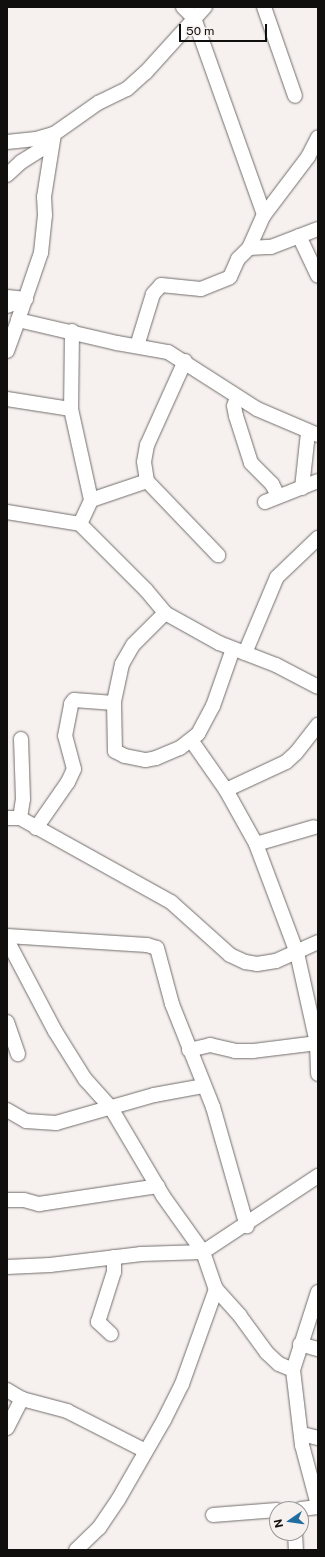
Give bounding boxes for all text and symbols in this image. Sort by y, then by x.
scale bar [181,16,269,42]
text: 50 m [186,24,214,38]
north arrow [269,1501,309,1541]
text: N [271,1518,285,1529]

